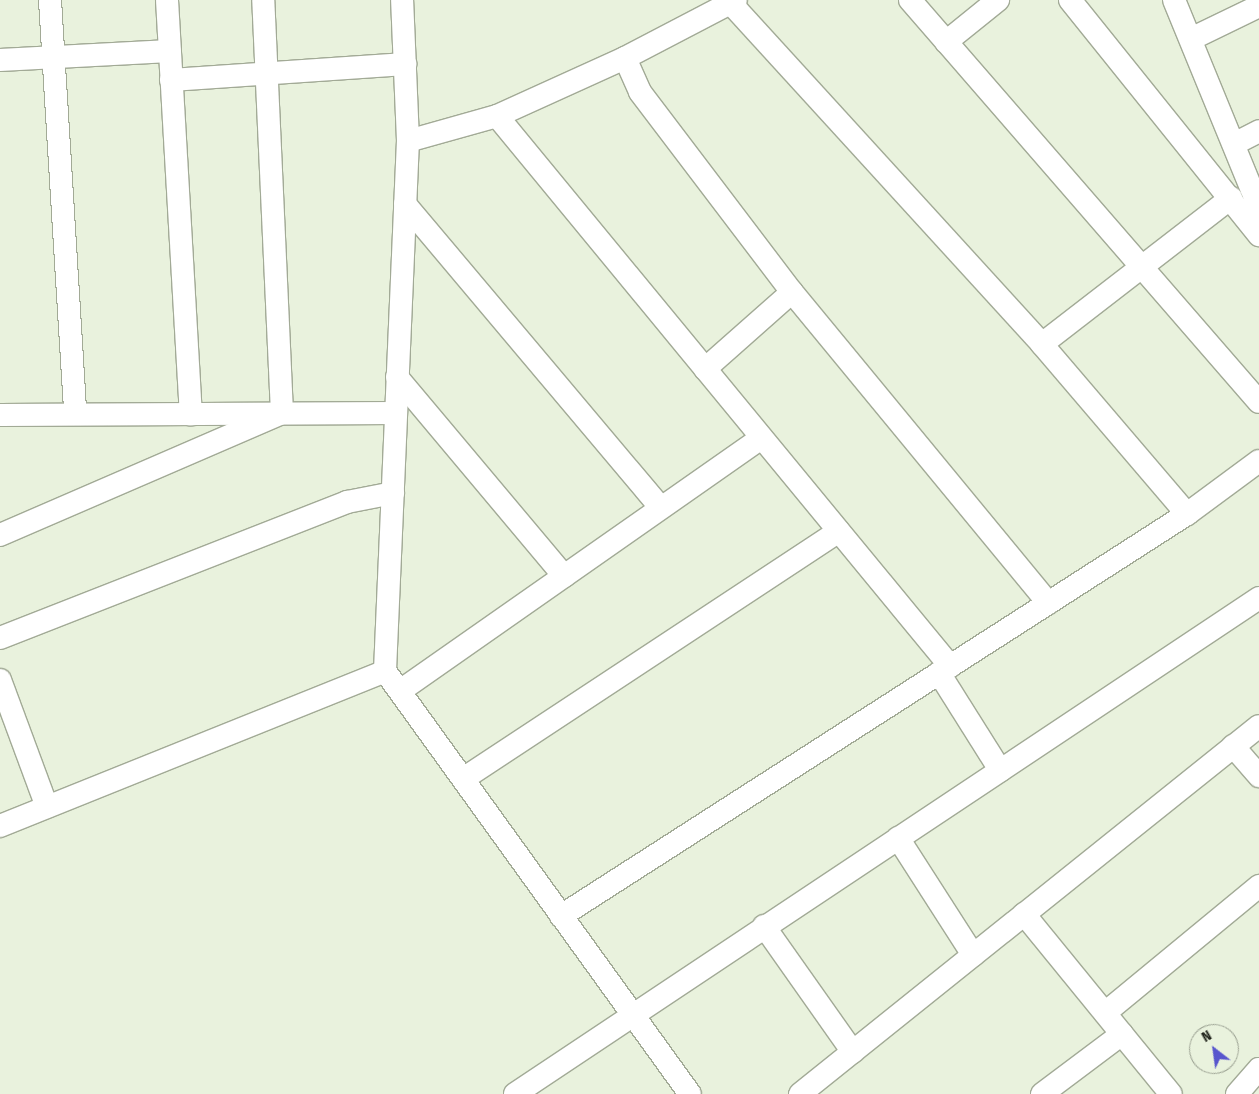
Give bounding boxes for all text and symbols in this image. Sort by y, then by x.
north arrow [1189,1024,1239,1074]
text: N [1199,1027,1215,1046]

